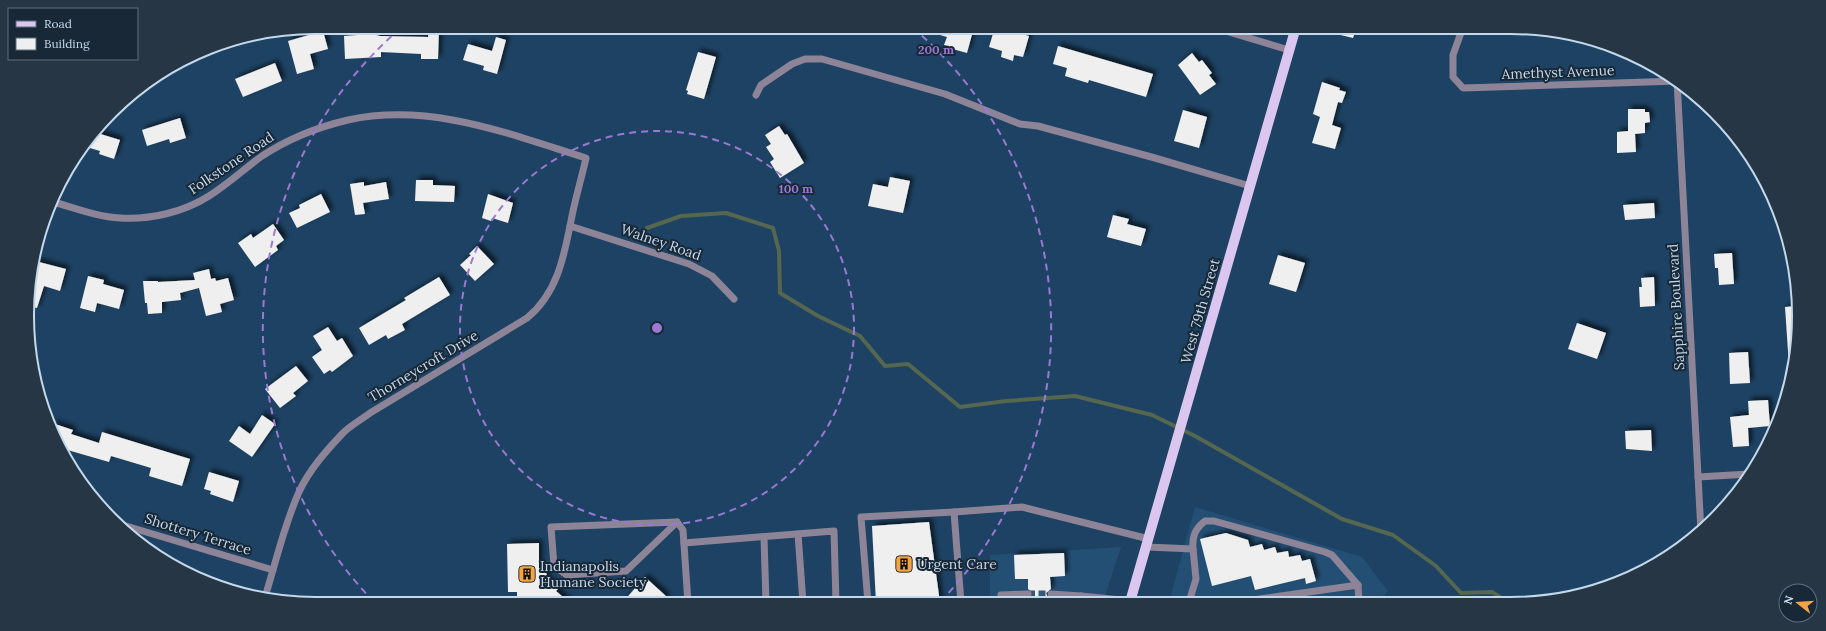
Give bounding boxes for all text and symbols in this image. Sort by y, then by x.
legend [8,8,138,60]
text: Road [44,16,72,31]
text: Building [44,36,90,51]
text: 200 m [918,42,954,57]
street label: Amethyst Avenue [1500,61,1615,83]
street label: Folkstone Road [185,128,277,198]
text: 100 m [779,181,813,196]
street label: Walney Road [618,220,704,264]
street label: Sapphire Boulevard [1664,243,1688,371]
street label: West 79th Street [1176,256,1224,366]
centre of rings [650,321,664,335]
street label: Thorneycroft Drive [365,326,482,406]
street label: Shottery Terrace [143,509,254,559]
building icon: Urgent Care [894,554,914,574]
place label: Urgent Care [917,555,997,573]
place label: Indianapolis Humane Society [540,557,647,591]
building icon: Indianapolis Humane Society [517,564,537,584]
north arrow [1778,583,1818,623]
text: N [1780,593,1797,606]

